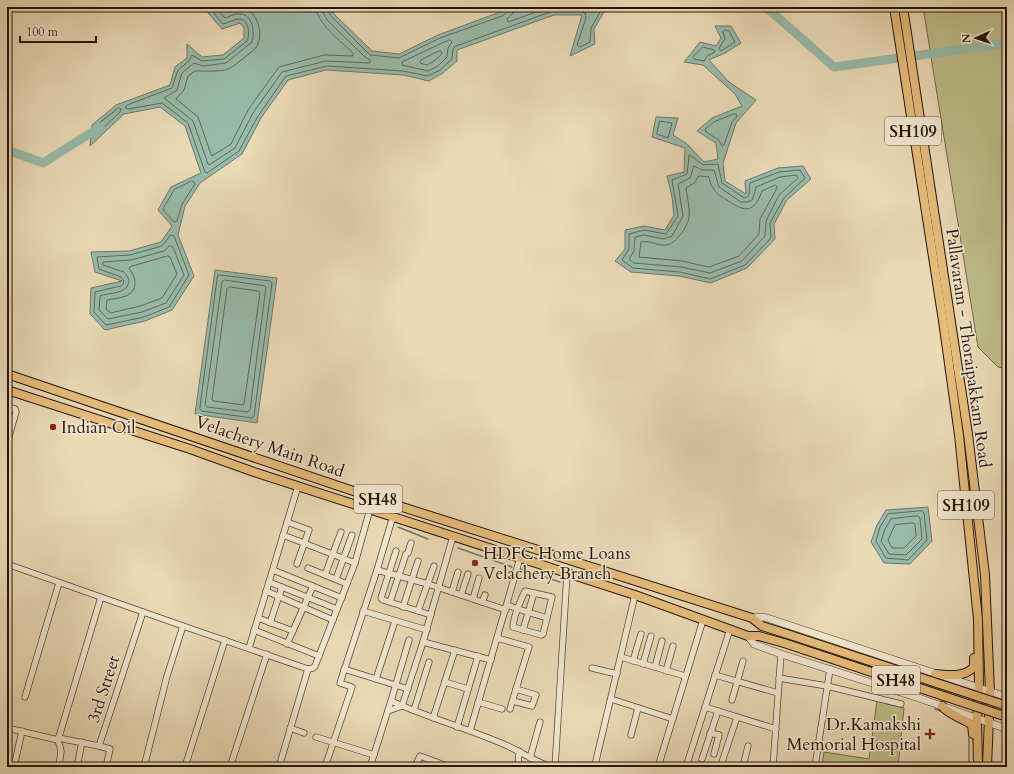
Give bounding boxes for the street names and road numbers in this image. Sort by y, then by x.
road number: SH109 [885,117,941,145]
street label: Pallavaram - Thoraipakkam Road [940,227,997,469]
street label: Velachery Main Road [192,410,347,483]
road number: SH48 [354,485,402,513]
road number: SH109 [938,491,994,519]
street label: 3rd Street [82,652,125,726]
road number: SH48 [872,666,920,694]

